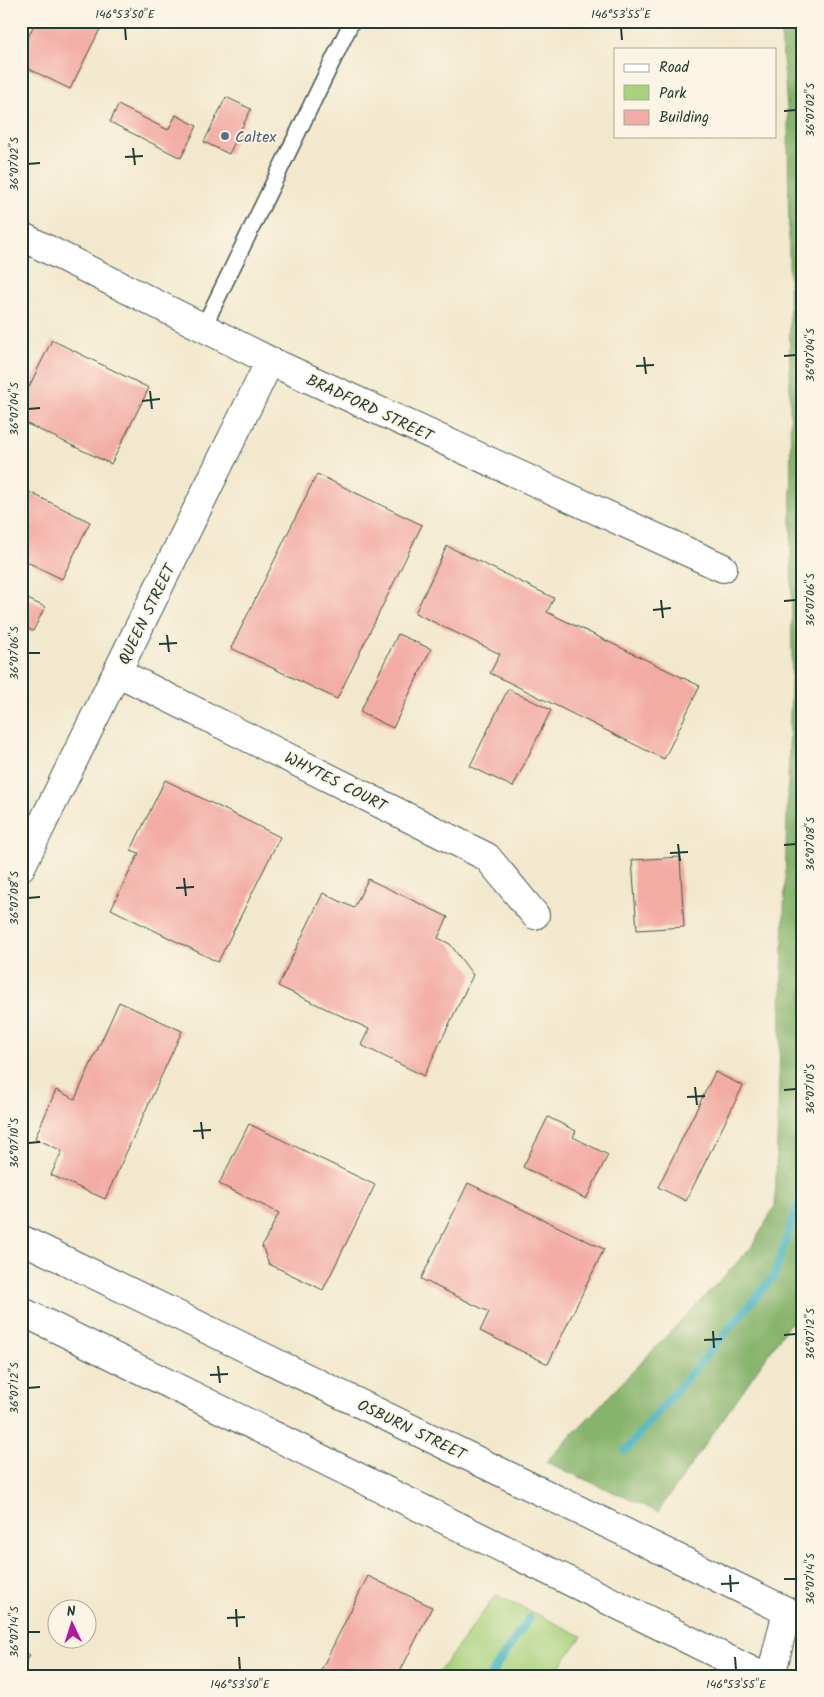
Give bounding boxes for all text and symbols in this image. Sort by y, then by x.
text: 146°53'50"E [95,5,156,24]
text: 146°53'55"E [591,5,652,24]
legend [614,48,776,138]
text: Road [659,56,690,80]
text: Park [659,82,687,106]
text: 36°07'02"S [801,82,820,137]
text: Building [659,106,709,130]
place label: Caltex [235,125,277,150]
marker: Caltex [219,130,231,142]
text: 36°07'02"S [5,136,24,191]
text: 36°07'04"S [801,327,820,382]
street label: BRADFORD STREET [302,368,438,449]
text: 36°07'04"S [5,381,24,436]
street label: QUEEN STREET [112,559,183,669]
text: 36°07'06"S [801,572,820,627]
text: 36°07'06"S [5,625,24,680]
street label: WHYTES COURT [280,746,392,820]
text: 36°07'08"S [801,816,820,871]
text: 36°07'08"S [5,870,24,925]
text: 36°07'10"S [801,1063,820,1114]
text: 36°07'10"S [5,1117,24,1168]
text: 36°07'12"S [801,1307,820,1360]
text: 36°07'12"S [5,1361,24,1414]
street label: OSBURN STREET [353,1393,471,1468]
text: 36°07'14"S [801,1553,820,1605]
north arrow [48,1600,98,1650]
text: N [66,1601,76,1623]
text: 36°07'14"S [5,1606,24,1658]
text: 146°53'50"E [210,1675,271,1694]
text: 146°53'55"E [706,1675,767,1694]

